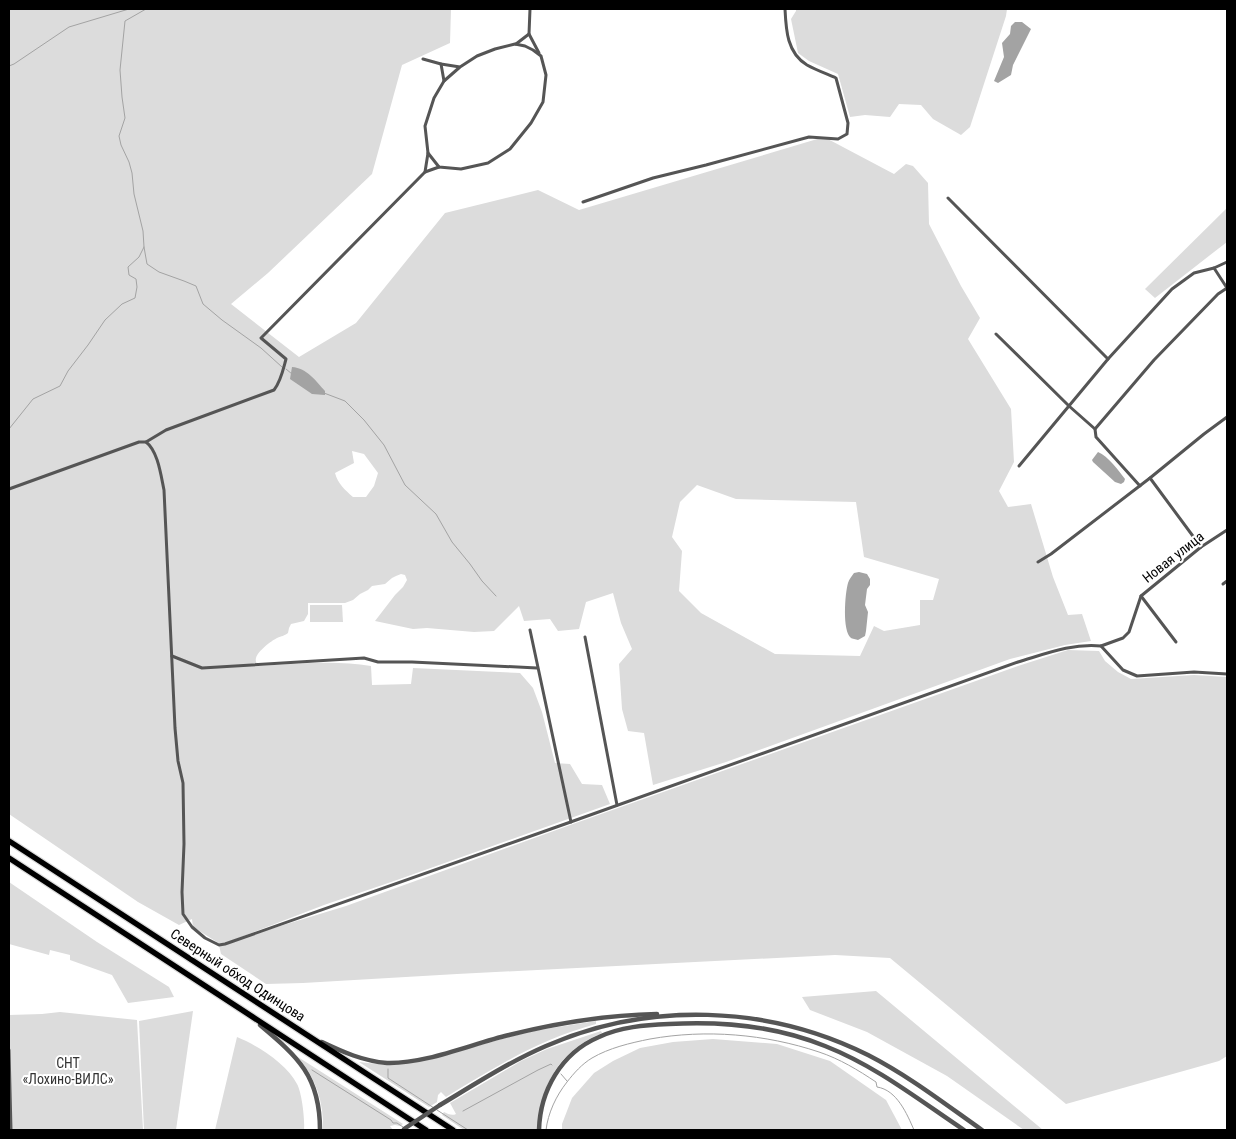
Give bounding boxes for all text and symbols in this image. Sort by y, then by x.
street label: Новая улица [1139,528,1207,586]
street label: Северный обход Одинцова [168,925,308,1025]
park label: СНТ «Лохино-ВИЛС» [22,1055,114,1087]

